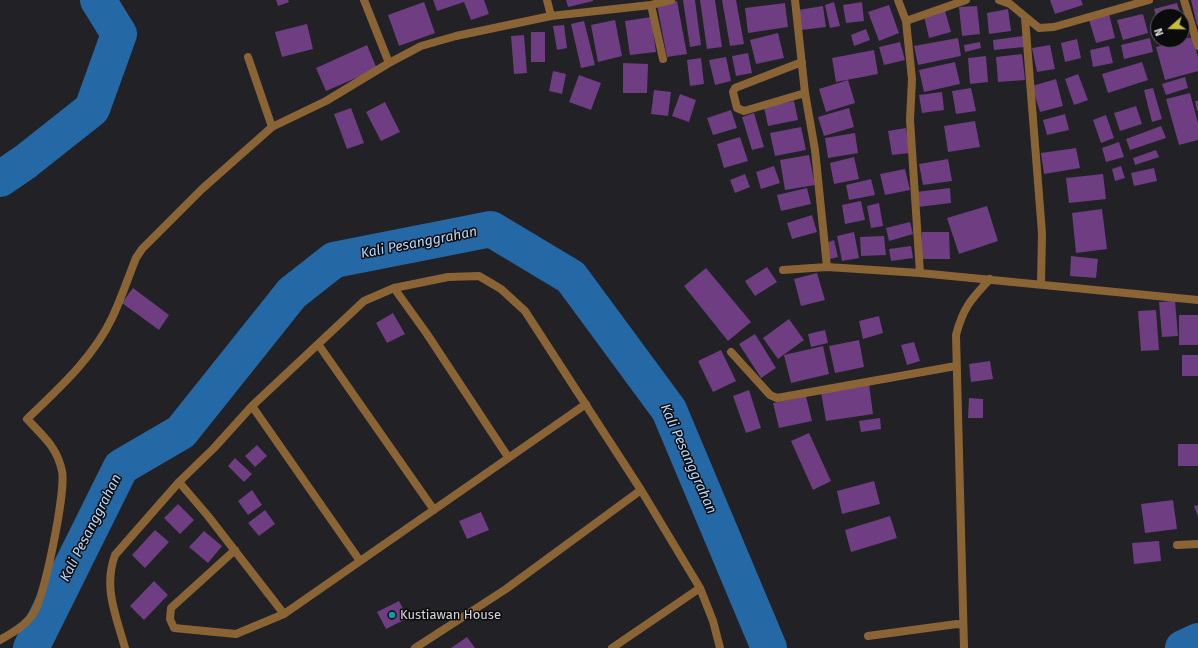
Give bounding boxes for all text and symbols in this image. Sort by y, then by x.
north arrow [1150,8,1190,48]
text: N [1152,26,1167,38]
water label: Kali Pesanggrahan [359,223,479,263]
water label: Kali Pesanggrahan [656,402,720,516]
water label: Kali Pesanggrahan [57,472,125,584]
place label: Kustiawan House [400,607,501,623]
marker: Kustiawan House [387,610,397,620]

